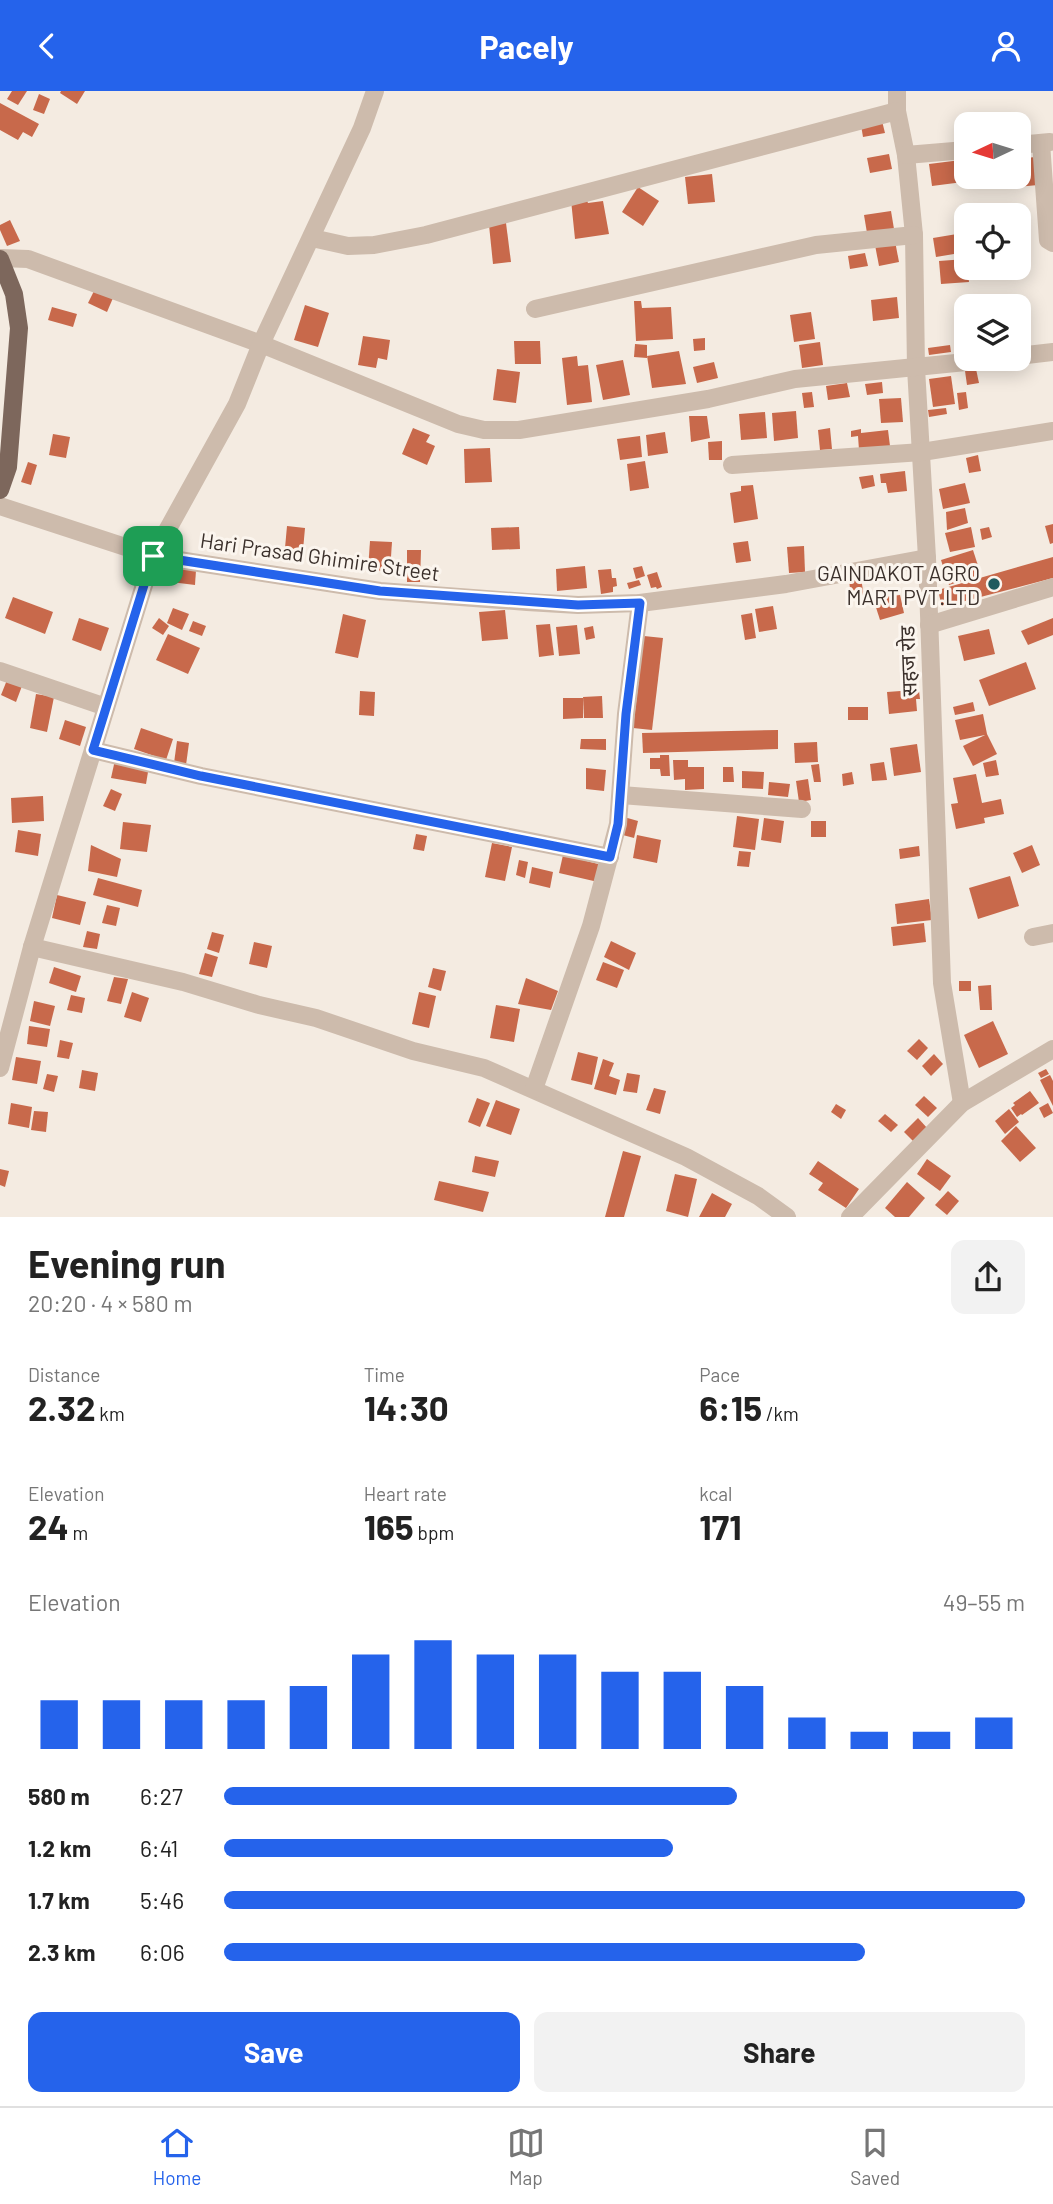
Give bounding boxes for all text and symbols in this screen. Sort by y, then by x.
icon: back [28,27,66,65]
text: Pacely [479,27,574,65]
icon: person [987,27,1025,65]
north arrow [954,112,1031,189]
map controls [954,112,1031,371]
button: locate [954,203,1031,280]
button: layers [954,294,1031,371]
pin [123,526,183,586]
street label: Hari Prasad Ghimire Street [199,527,441,585]
icon: arrive [134,537,172,575]
place label: GAINDAKOT AGRO MART PVT.LTD [817,560,980,609]
marker: GAINDAKOT AGRO MART PVT.LTD [986,576,1002,592]
street label: सहज रोड [893,625,921,697]
text: Evening run [28,1240,226,1286]
button: share [951,1240,1025,1314]
text: 20:20 · 4 × 580 m [28,1289,192,1317]
text: Distance [28,1363,100,1386]
text: Time [364,1363,405,1386]
text: Pace [699,1363,740,1386]
text: 2.32 [28,1386,96,1428]
text: 14:30 [364,1386,449,1428]
text: 6:15 [699,1386,762,1428]
text: km [96,1402,125,1425]
text: /km [762,1402,799,1425]
text: Elevation [28,1482,105,1505]
text: Heart rate [364,1482,447,1505]
text: kcal [699,1482,732,1505]
text: 24 [28,1505,69,1547]
text: 165 [364,1505,414,1547]
text: 171 [699,1505,742,1547]
text: m [69,1521,88,1544]
text: bpm [414,1521,454,1544]
text: Elevation [28,1588,121,1616]
text: 49–55 m [943,1588,1025,1616]
text: 580 m [28,1782,90,1810]
text: 6:27 [140,1782,183,1810]
text: 1.2 km [28,1834,91,1862]
text: 6:41 [140,1834,178,1862]
text: 1.7 km [28,1886,90,1914]
text: 5:46 [140,1886,184,1914]
text: 2.3 km [28,1938,96,1966]
text: 6:06 [140,1938,184,1966]
button: Save [28,2012,520,2092]
button: Share [534,2012,1025,2092]
tab: Home [153,2124,201,2189]
tab: Map [507,2124,545,2189]
tab: Saved [850,2124,900,2189]

